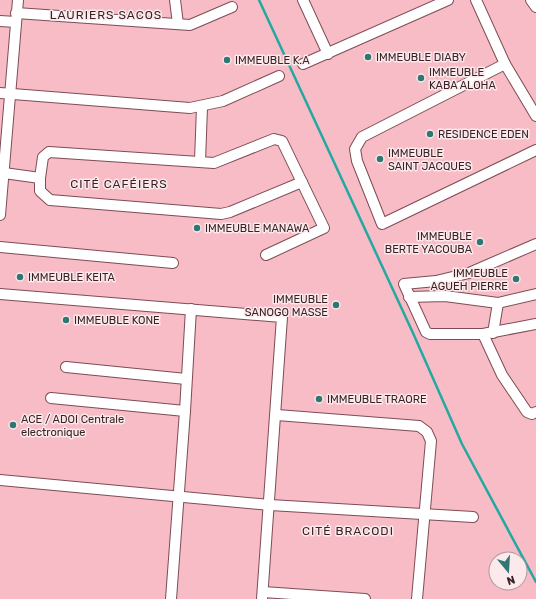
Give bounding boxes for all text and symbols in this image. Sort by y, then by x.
district label: LAURIERS SACOS [50,8,162,22]
place label: IMMEUBLE DIABY [376,51,466,64]
marker: IMMEUBLE DIABY [363,52,373,62]
place label: IMMEUBLE K.A [235,54,310,67]
marker: IMMEUBLE K.A [222,55,232,65]
place label: IMMEUBLE KABA ALOHA [429,66,496,92]
marker: IMMEUBLE KABA ALOHA [416,73,426,83]
place label: RESIDENCE EDEN [438,128,529,141]
marker: RESIDENCE EDEN [425,129,435,139]
place label: IMMEUBLE SAINT JACQUES [388,147,472,173]
marker: IMMEUBLE SAINT JACQUES [375,154,385,164]
district label: CITÉ CAFÉIERS [70,177,168,191]
place label: IMMEUBLE MANAWA [205,222,310,235]
marker: IMMEUBLE MANAWA [192,223,202,233]
place label: IMMEUBLE BERTE YACOUBA [385,230,473,256]
marker: IMMEUBLE BERTE YACOUBA [475,237,485,247]
place label: IMMEUBLE AGUEH PIERRE [431,267,508,293]
place label: IMMEUBLE KEITA [28,271,116,284]
marker: IMMEUBLE KEITA [15,272,25,282]
marker: IMMEUBLE AGUEH PIERRE [511,274,521,284]
place label: IMMEUBLE SANOGO MASSE [245,293,328,319]
marker: IMMEUBLE SANOGO MASSE [331,300,341,310]
place label: IMMEUBLE KONE [74,314,160,327]
marker: IMMEUBLE KONE [61,315,71,325]
place label: IMMEUBLE TRAORE [327,393,427,406]
marker: IMMEUBLE TRAORE [314,394,324,404]
place label: ACE / ADOI Centrale electronique [21,413,124,439]
marker: ACE / ADOI Centrale electronique [8,420,18,430]
district label: CITÉ BRACODI [302,524,394,538]
north arrow [488,551,528,591]
text: N [505,573,517,587]

